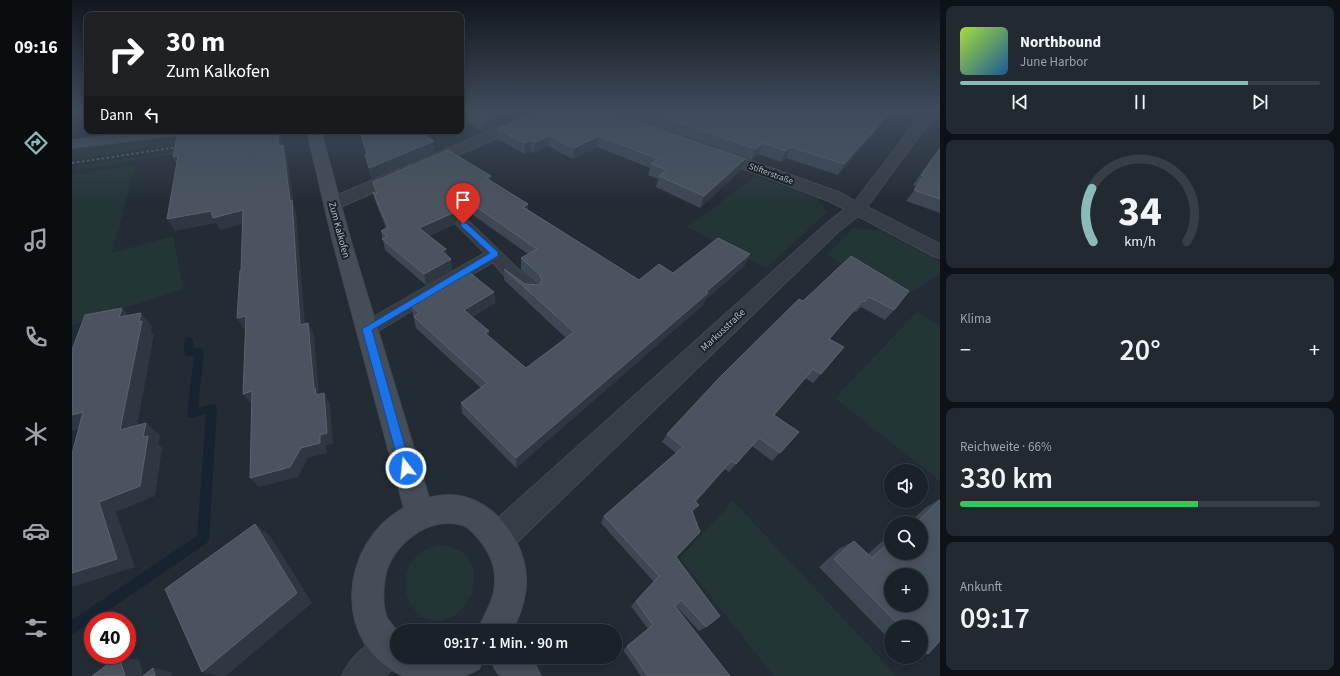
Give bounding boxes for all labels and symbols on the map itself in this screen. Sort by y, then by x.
street label: Stifterstraße [747,160,796,188]
pin [446,183,480,224]
street label: Zum Kalkofen [325,200,353,260]
street label: Markusstraße [698,306,748,354]
position arrow [385,447,427,489]
speed limit sign: 40 [84,612,136,664]

